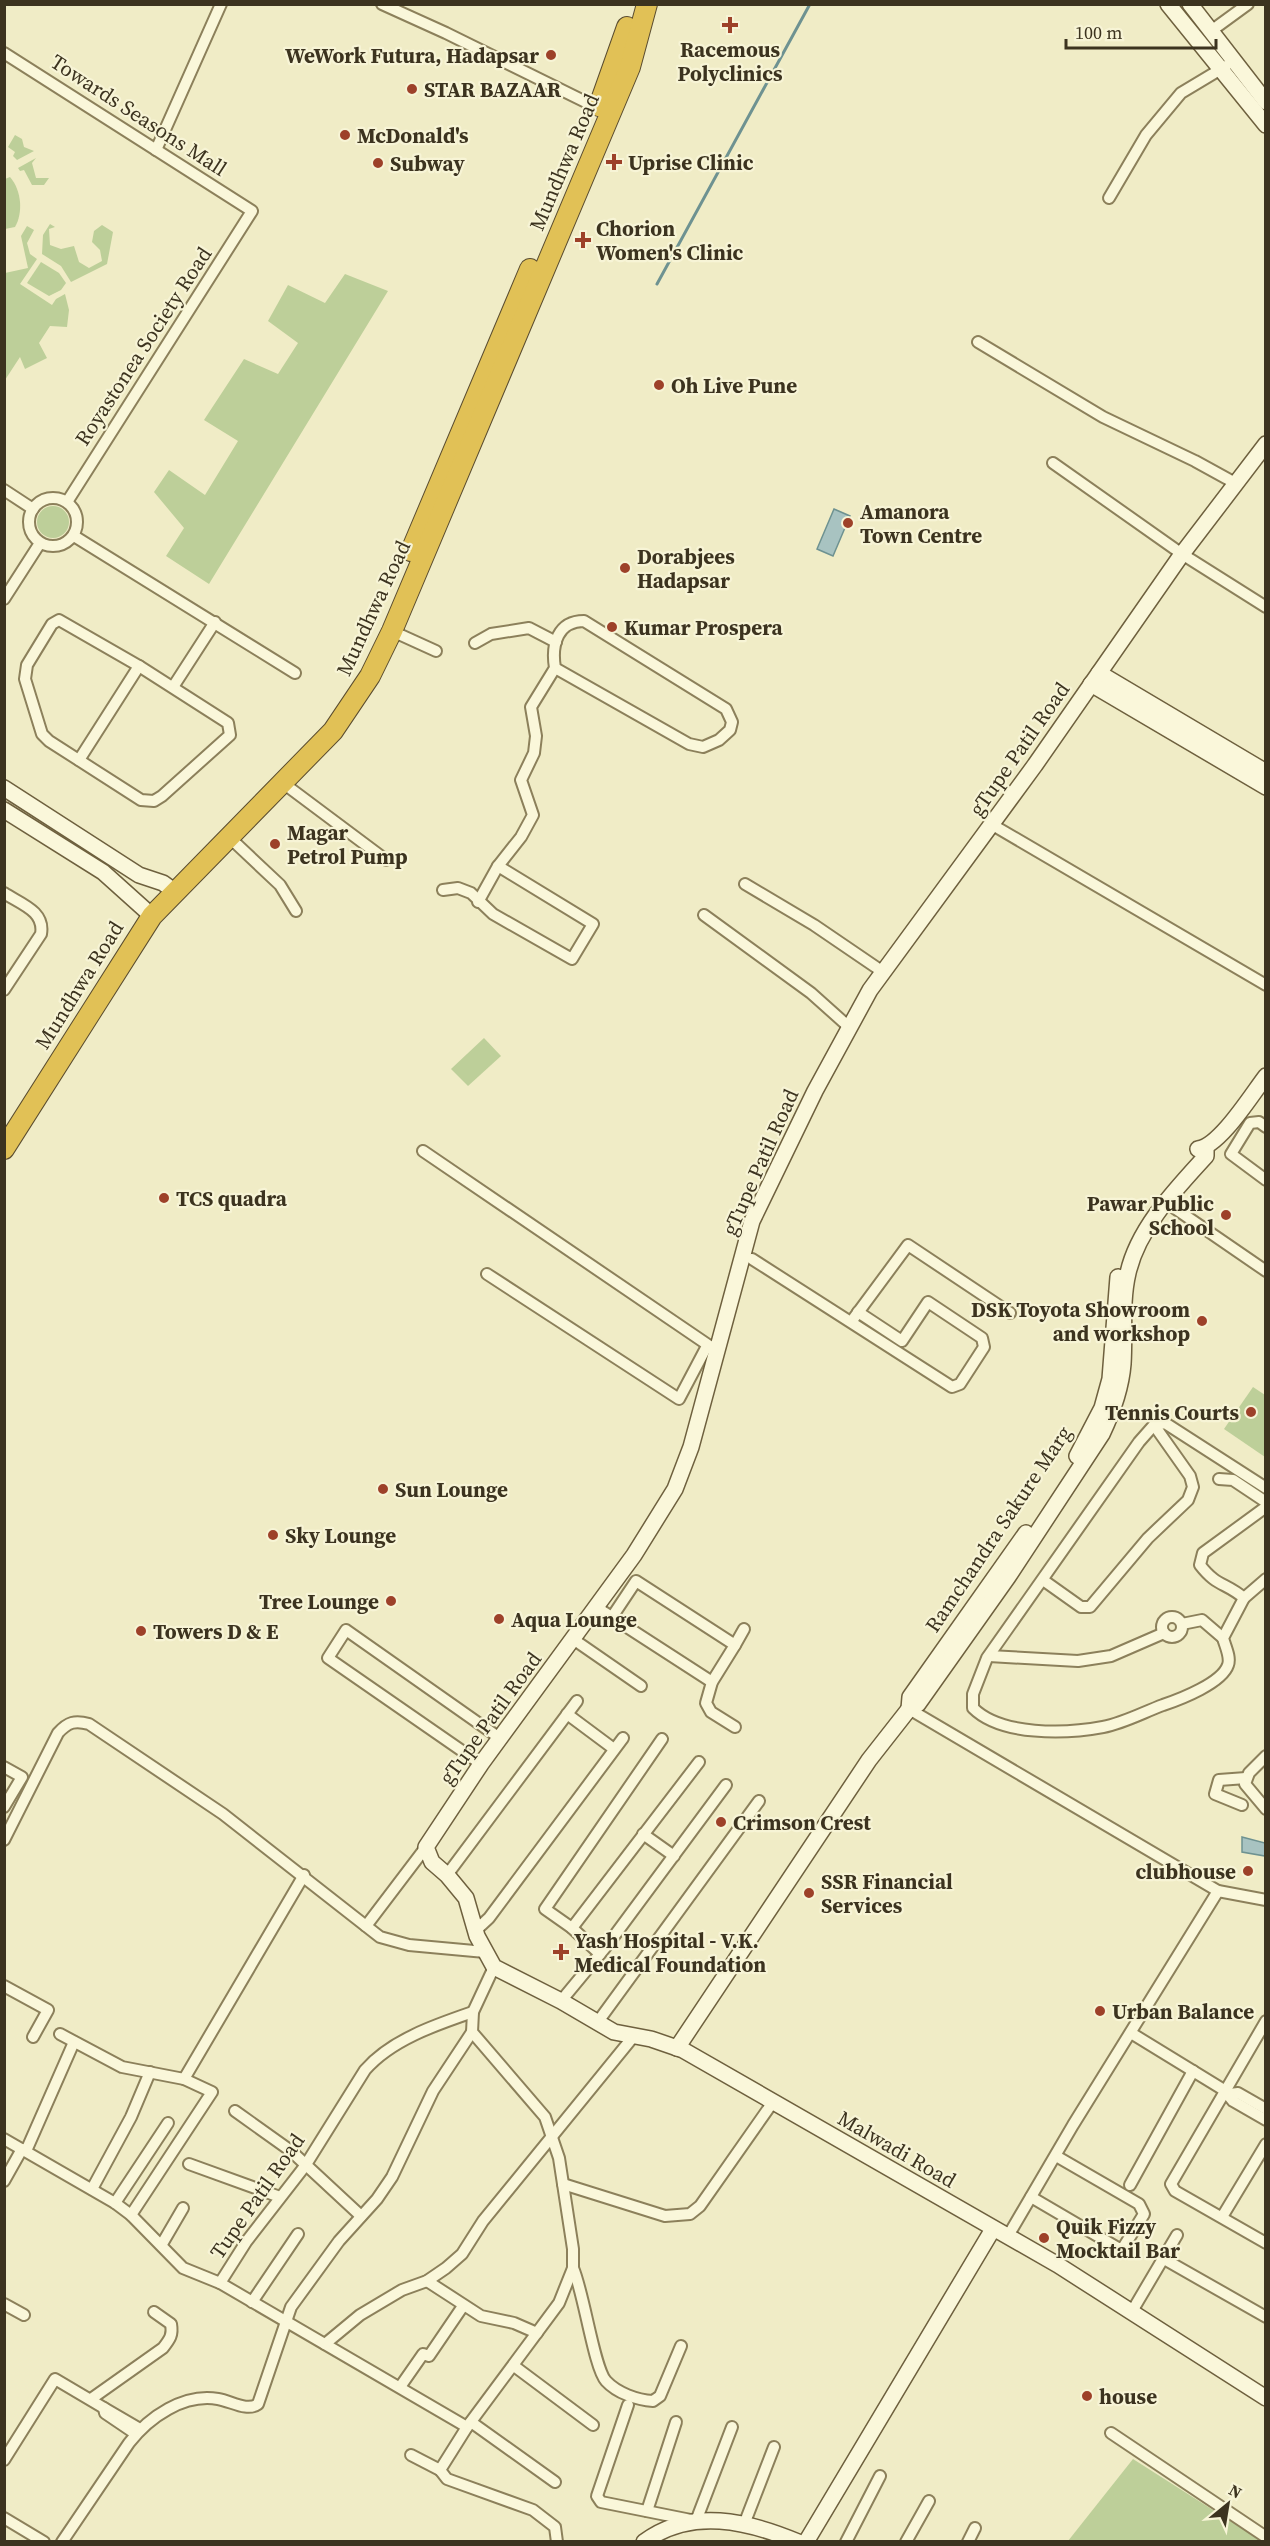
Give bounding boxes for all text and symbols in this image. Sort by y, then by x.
scale bar [1066,12,1216,50]
marker: Racemous Polyclinics [721,16,739,34]
text: 100 m [1075,20,1122,45]
place label: Racemous Polyclinics [677,35,783,88]
place label: WeWork Futura, Hadapsar [285,41,539,70]
street label: Towards Seasons Mall [45,47,233,183]
marker: WeWork Futura, Hadapsar [544,48,558,62]
place label: STAR BAZAAR [424,75,562,104]
marker: STAR BAZAAR [405,82,419,96]
street label: Mundhwa Road [522,89,606,235]
place label: McDonald's [357,121,469,150]
marker: McDonald's [338,128,352,142]
place label: Uprise Clinic [628,148,754,177]
place label: Subway [390,149,465,178]
marker: Uprise Clinic [605,153,623,171]
marker: Subway [371,156,385,170]
place label: Chorion Women's Clinic [596,214,744,267]
marker: Chorion Women's Clinic [574,231,592,249]
street label: Royastonea Society Road [68,241,218,451]
place label: Oh Live Pune [671,371,797,400]
marker: Oh Live Pune [652,378,666,392]
place label: Amanora Town Centre [860,497,982,550]
marker: Amanora Town Centre [841,516,855,530]
street label: Mundhwa Road [329,536,417,680]
place label: Dorabjees Hadapsar [637,542,735,595]
marker: Dorabjees Hadapsar [618,561,632,575]
place label: Kumar Prospera [624,613,783,642]
marker: Kumar Prospera [605,620,619,634]
street label: gTupe Patil Road [962,676,1076,822]
place label: Magar Petrol Pump [287,818,408,871]
marker: Magar Petrol Pump [268,837,282,851]
street label: Mundhwa Road [28,915,130,1055]
street label: gTupe Patil Road [715,1084,805,1240]
place label: TCS quadra [176,1184,288,1213]
place label: Pawar Public School [1087,1189,1214,1242]
marker: TCS quadra [157,1191,171,1205]
marker: Pawar Public School [1219,1208,1233,1222]
place label: DSK Toyota Showroom and workshop [971,1295,1190,1348]
marker: DSK Toyota Showroom and workshop [1195,1314,1209,1328]
place label: Tennis Courts [1105,1398,1239,1427]
marker: Tennis Courts [1244,1405,1258,1419]
street label: Ramchandra Sakure Marg [918,1420,1078,1638]
place label: Sun Lounge [395,1475,508,1504]
marker: Sun Lounge [376,1482,390,1496]
place label: Sky Lounge [285,1521,396,1550]
marker: Sky Lounge [266,1528,280,1542]
place label: Tree Lounge [259,1587,379,1616]
marker: Tree Lounge [384,1594,398,1608]
place label: Aqua Lounge [511,1605,637,1634]
marker: Aqua Lounge [492,1612,506,1626]
place label: Towers D & E [153,1617,278,1646]
marker: Towers D & E [134,1624,148,1638]
street label: gTupe Patil Road [432,1646,548,1790]
place label: Crimson Crest [733,1808,871,1837]
marker: Crimson Crest [714,1815,728,1829]
place label: clubhouse [1135,1857,1236,1886]
marker: clubhouse [1241,1864,1255,1878]
place label: SSR Financial Services [821,1867,953,1920]
marker: SSR Financial Services [802,1886,816,1900]
place label: Yash Hospital - V.K. Medical Foundation [574,1926,766,1979]
marker: Yash Hospital - V.K. Medical Foundation [552,1943,570,1961]
place label: Urban Balance [1112,1997,1254,2026]
marker: Urban Balance [1093,2004,1107,2018]
street label: Malwadi Road [832,2103,962,2195]
street label: Tupe Patil Road [203,2127,311,2265]
place label: Quik Fizzy Mocktail Bar [1056,2212,1180,2265]
marker: Quik Fizzy Mocktail Bar [1037,2231,1051,2245]
place label: house [1099,2382,1157,2411]
marker: house [1080,2389,1094,2403]
north arrow [1198,2474,1258,2534]
text: N [1225,2479,1246,2504]

